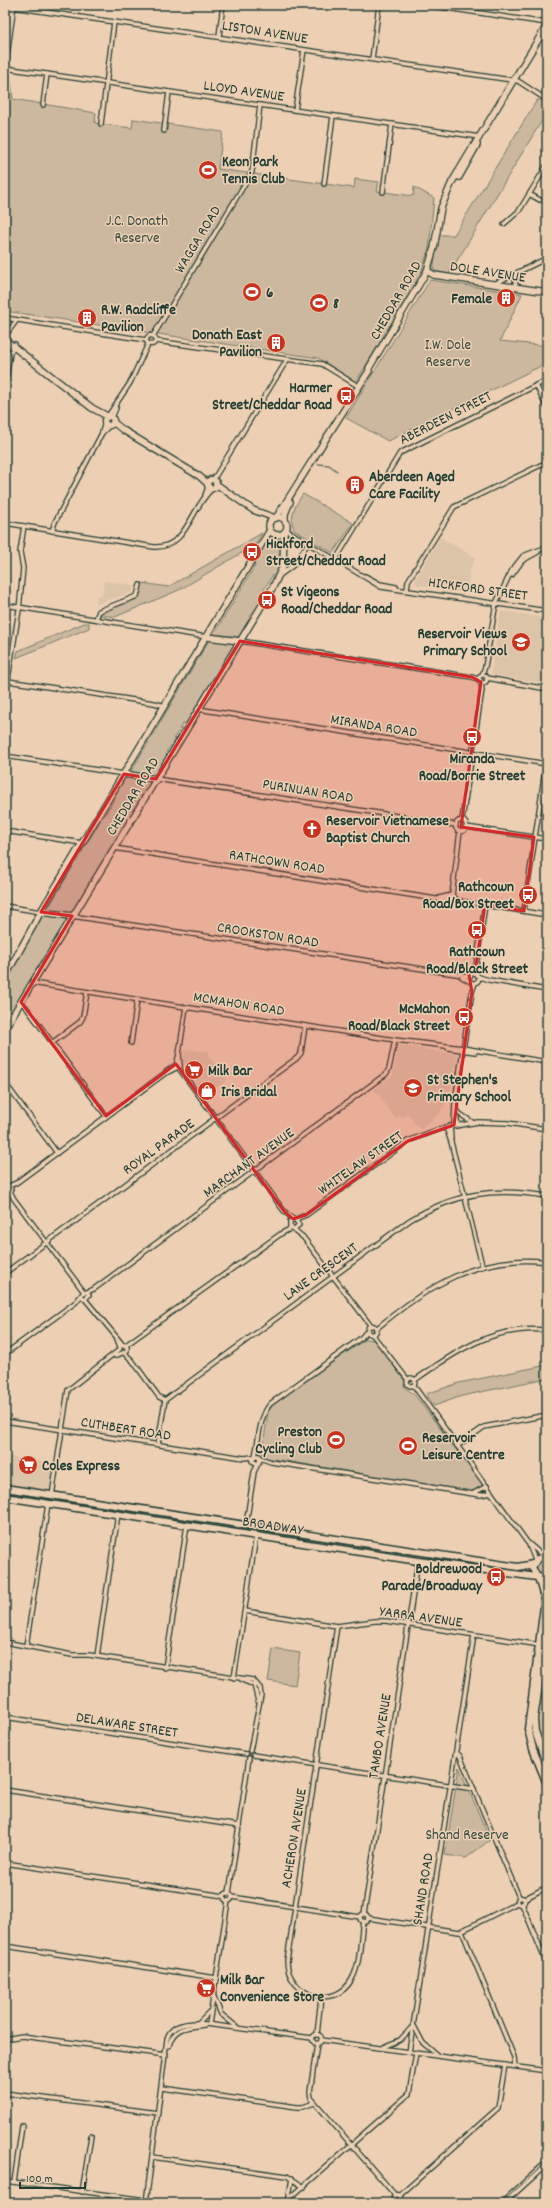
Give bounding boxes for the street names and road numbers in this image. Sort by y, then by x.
street label: LISTON AVENUE [220,15,309,51]
street label: LLOYD AVENUE [202,75,286,109]
street label: WAGGA ROAD [170,202,228,278]
street label: DOLE AVENUE [448,256,527,290]
street label: CHEDDAR ROAD [365,257,428,345]
street label: ABERDEEN STREET [396,386,496,452]
street label: HICKFORD STREET [427,572,529,608]
street label: MIRANDA ROAD [329,709,419,745]
street label: CHEDDAR ROAD [102,753,166,840]
street label: PURINUAN ROAD [261,774,355,810]
street label: RATHCOWN ROAD [227,845,326,881]
street label: CROOKSTON ROAD [215,917,320,955]
street label: MCMAHON ROAD [191,987,286,1023]
street label: ROYAL PARADE [119,1114,200,1181]
street label: MARCHANT AVENUE [199,1123,300,1204]
street label: WHITELAW STREET [314,1126,408,1201]
street label: LANE CRESCENT [279,1238,363,1307]
street label: CUTHBERT ROAD [79,1412,173,1448]
street label: BROADWAY [241,1511,305,1543]
street label: YARRA AVENUE [378,1601,464,1635]
street label: TAMBO AVENUE [363,1692,399,1780]
street label: DELAWARE STREET [74,1707,179,1745]
street label: ACHERON AVENUE [276,1787,314,1890]
street label: SHAND ROAD [407,1851,441,1927]

